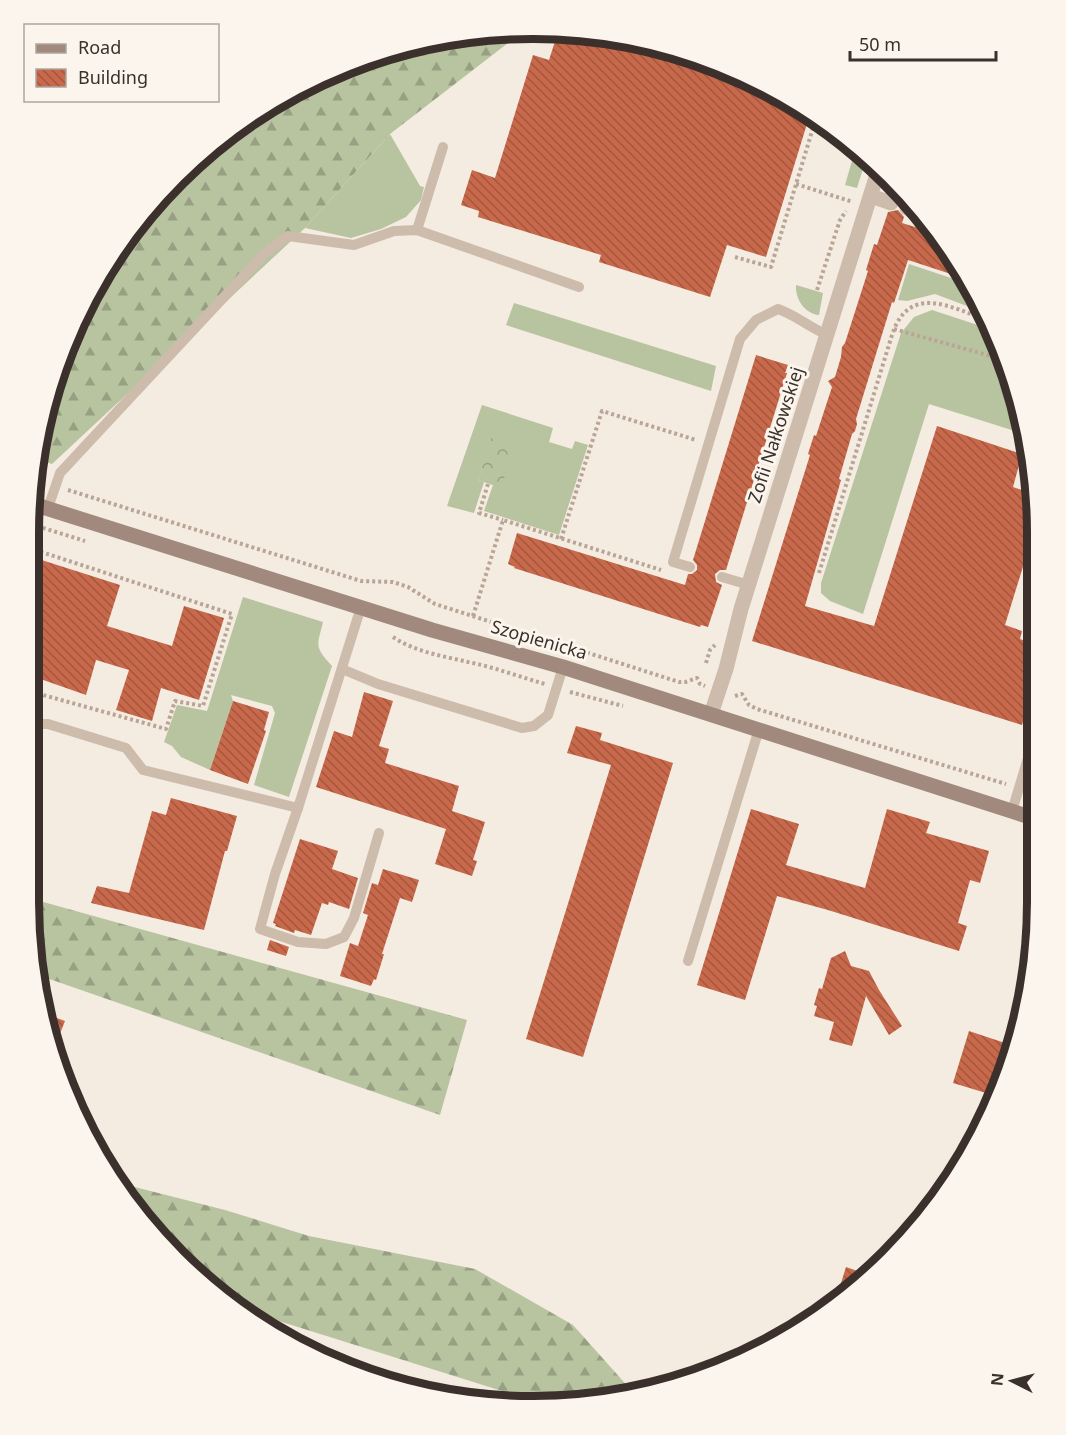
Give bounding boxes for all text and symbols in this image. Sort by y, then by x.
legend [24,24,219,102]
scale bar [850,24,996,62]
text: 50 m [859,32,901,56]
text: Road [78,35,121,59]
text: Building [78,65,148,89]
street label: Zofii Nałkowskiej [742,364,808,506]
street label: Szopienicka [488,614,590,664]
north arrow [982,1351,1042,1411]
text: N [985,1372,1009,1387]

